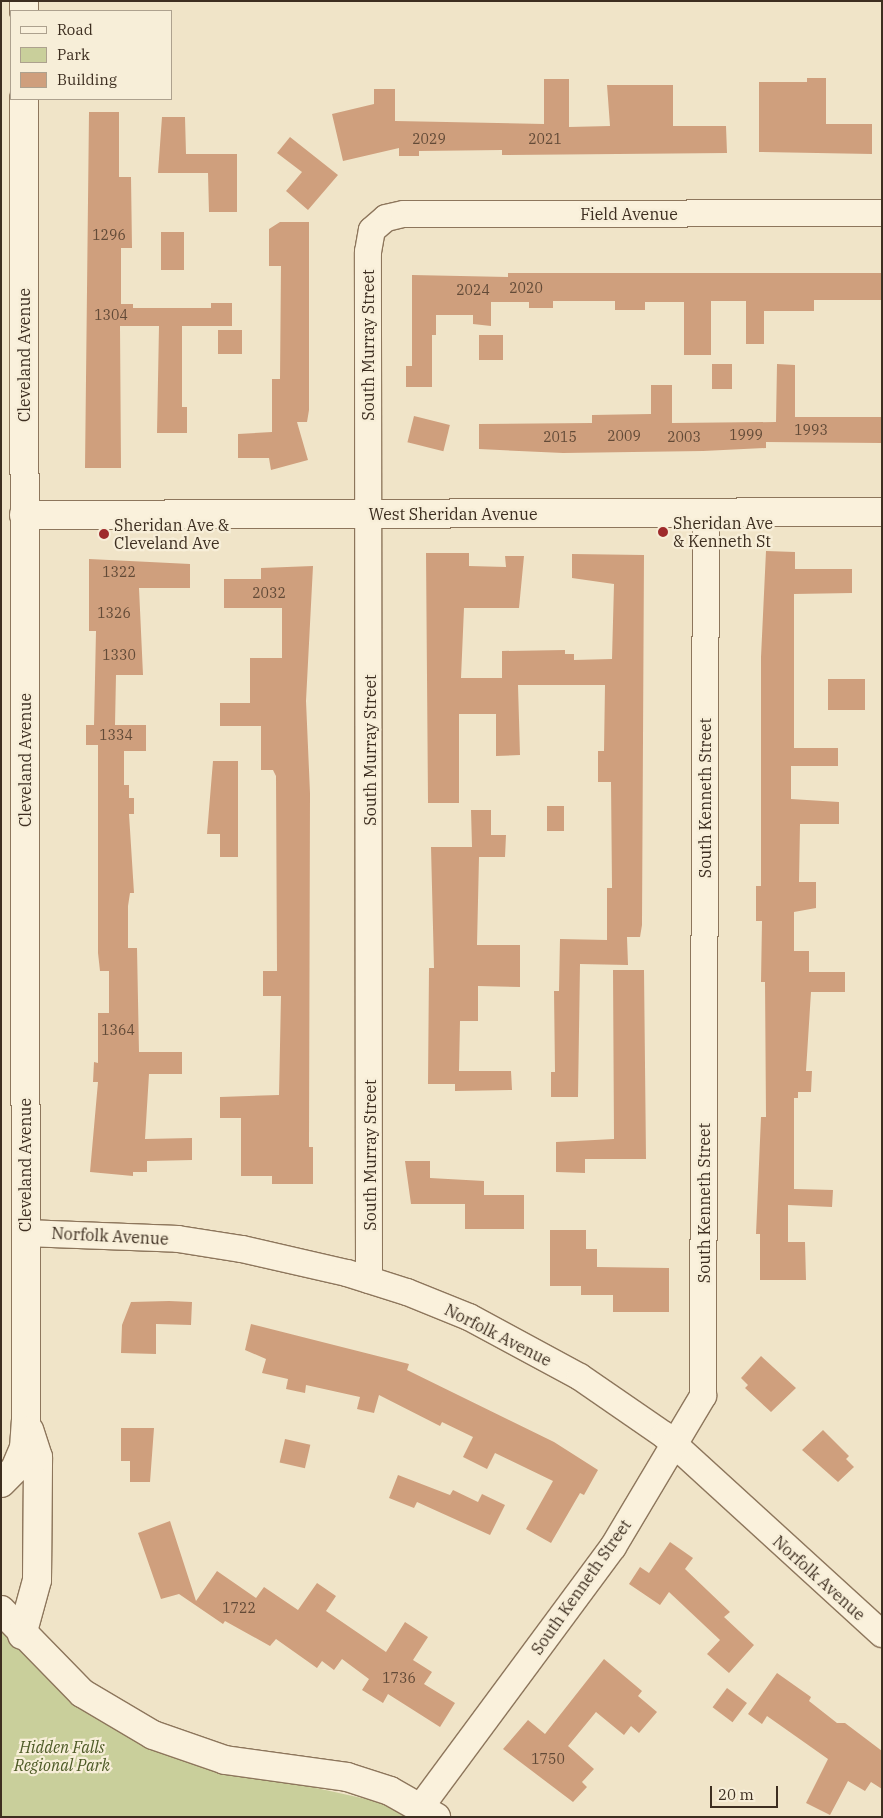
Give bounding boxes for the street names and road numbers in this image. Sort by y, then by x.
street label: Field Avenue [580,204,678,224]
street label: South Murray Street [358,269,378,421]
street label: Cleveland Avenue [14,288,34,422]
street label: West Sheridan Avenue [368,504,538,524]
street label: South Murray Street [360,674,380,826]
street label: Cleveland Avenue [15,693,35,827]
street label: South Kenneth Street [695,718,715,878]
street label: South Murray Street [360,1079,380,1231]
street label: Cleveland Avenue [15,1098,35,1232]
street label: South Kenneth Street [694,1123,714,1283]
street label: Norfolk Avenue [51,1223,169,1249]
street label: Norfolk Avenue [441,1300,555,1370]
street label: South Kenneth Street [527,1516,635,1658]
street label: Norfolk Avenue [769,1532,869,1624]

